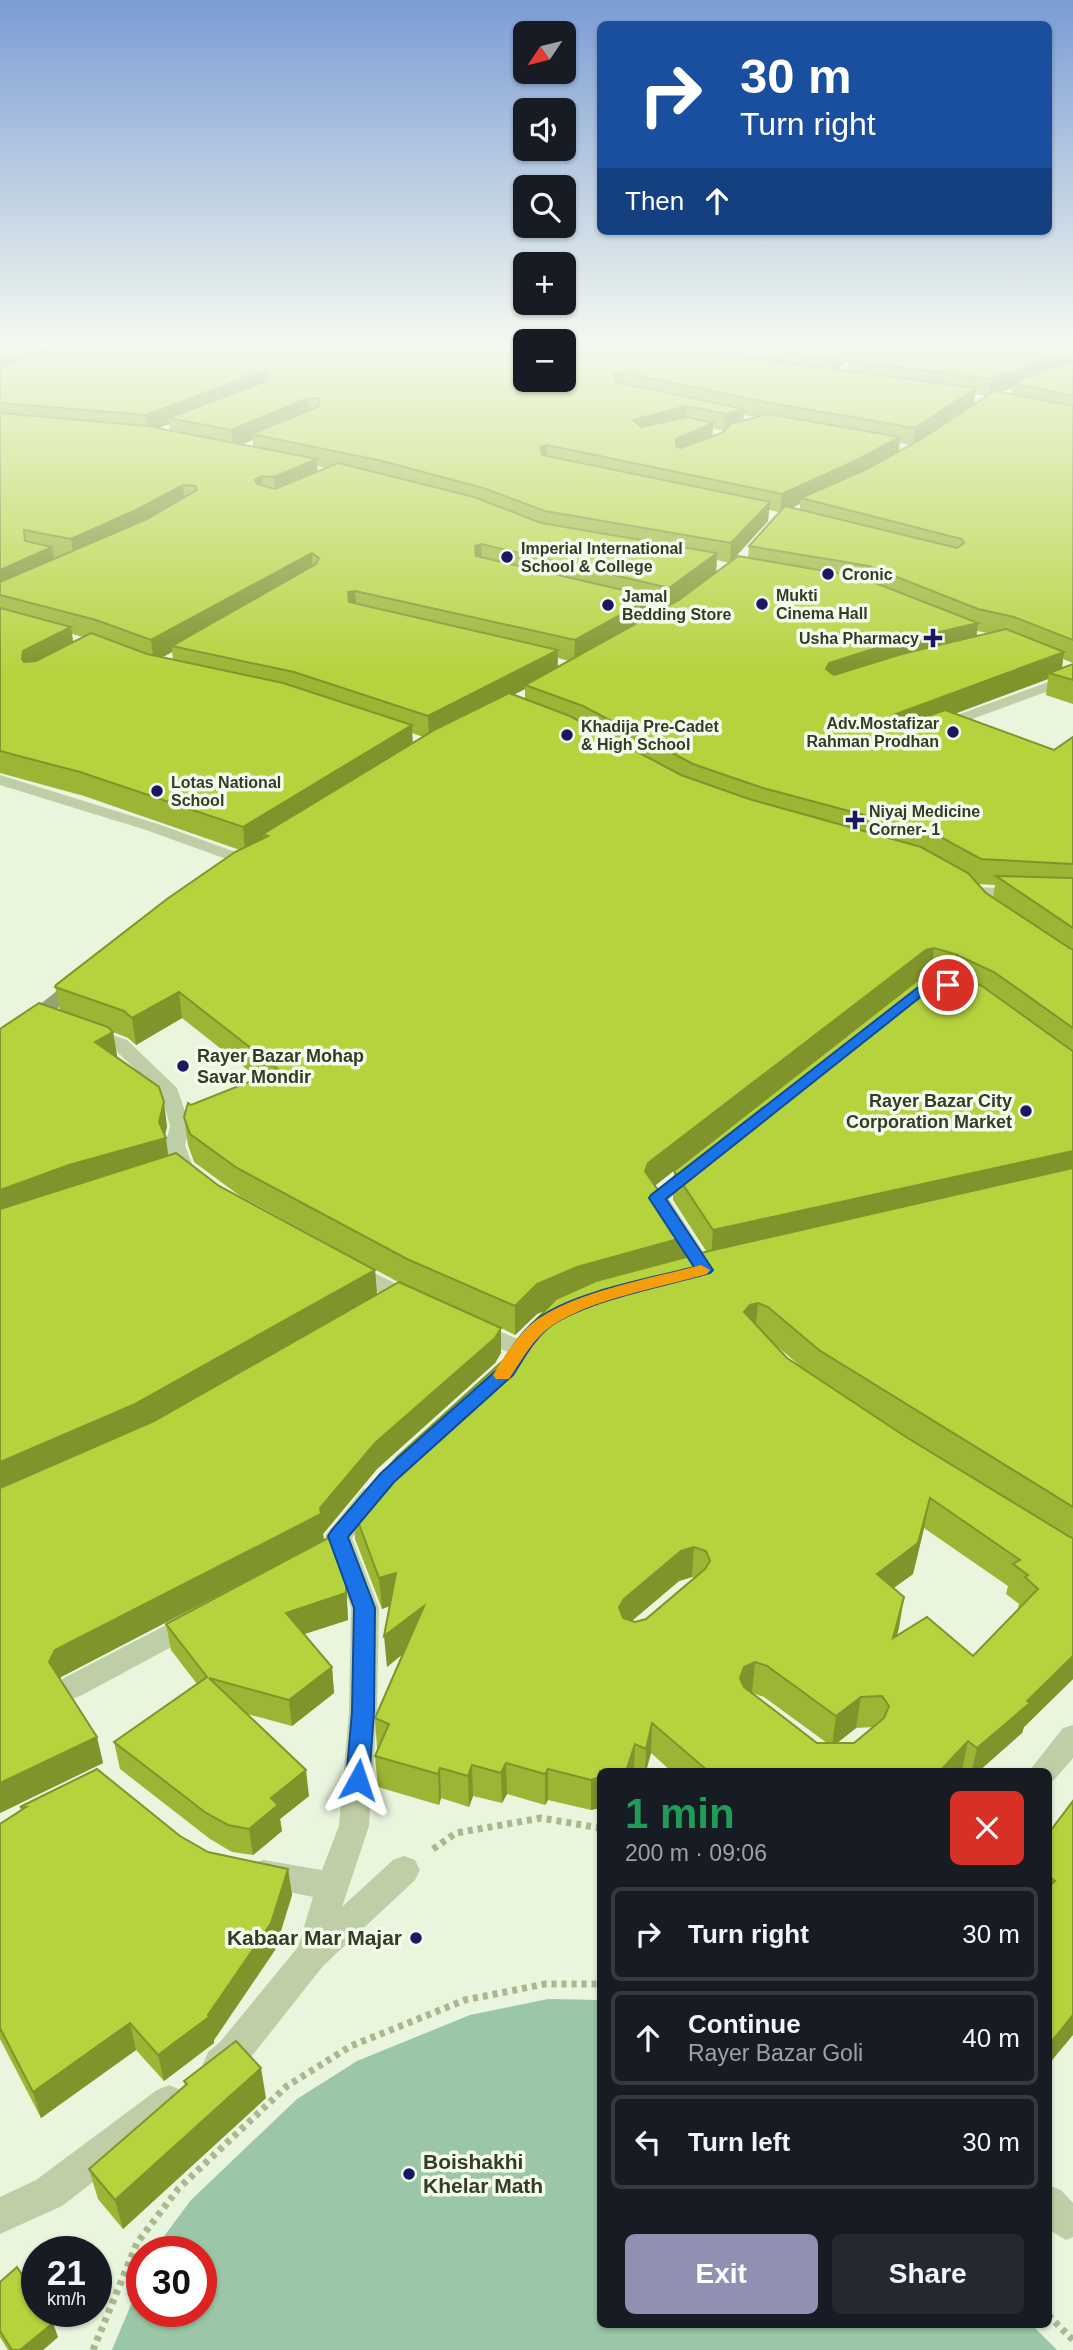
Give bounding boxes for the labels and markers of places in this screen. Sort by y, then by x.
place label: Imperial International School & College [521,540,683,575]
marker: Imperial International School & College [499,549,515,565]
marker: Cronic [820,566,836,582]
place label: Cronic [842,566,893,583]
place label: Mukti Cinema Hall [776,587,868,622]
place label: Jamal Bedding Store [622,588,731,623]
marker: Mukti Cinema Hall [754,596,770,612]
marker: Jamal Bedding Store [600,597,616,613]
place label: Usha Pharmacy [799,630,919,647]
marker: Usha Pharmacy [925,630,941,646]
place label: Adv.Mostafizar Rahman Prodhan [807,715,939,750]
place label: Khadija Pre-Cadet & High School [581,718,719,753]
marker: Adv.Mostafizar Rahman Prodhan [945,724,961,740]
marker: Khadija Pre-Cadet & High School [559,727,575,743]
place label: Lotas National School [171,774,281,809]
marker: Lotas National School [149,783,165,799]
place label: Niyaj Medicine Corner- 1 [869,803,980,838]
marker: Niyaj Medicine Corner- 1 [847,812,863,828]
pin [918,955,978,1015]
place label: Rayer Bazar Mohap Savar Mondir [197,1046,364,1087]
marker: Rayer Bazar Mohap Savar Mondir [175,1058,191,1074]
place label: Rayer Bazar City Corporation Market [846,1091,1012,1132]
marker: Rayer Bazar City Corporation Market [1018,1103,1034,1119]
place label: Kabaar Mar Majar [227,1926,402,1949]
marker: Kabaar Mar Majar [408,1930,424,1946]
place label: Boishakhi Khelar Math [423,2150,543,2197]
marker: Boishakhi Khelar Math [401,2166,417,2182]

